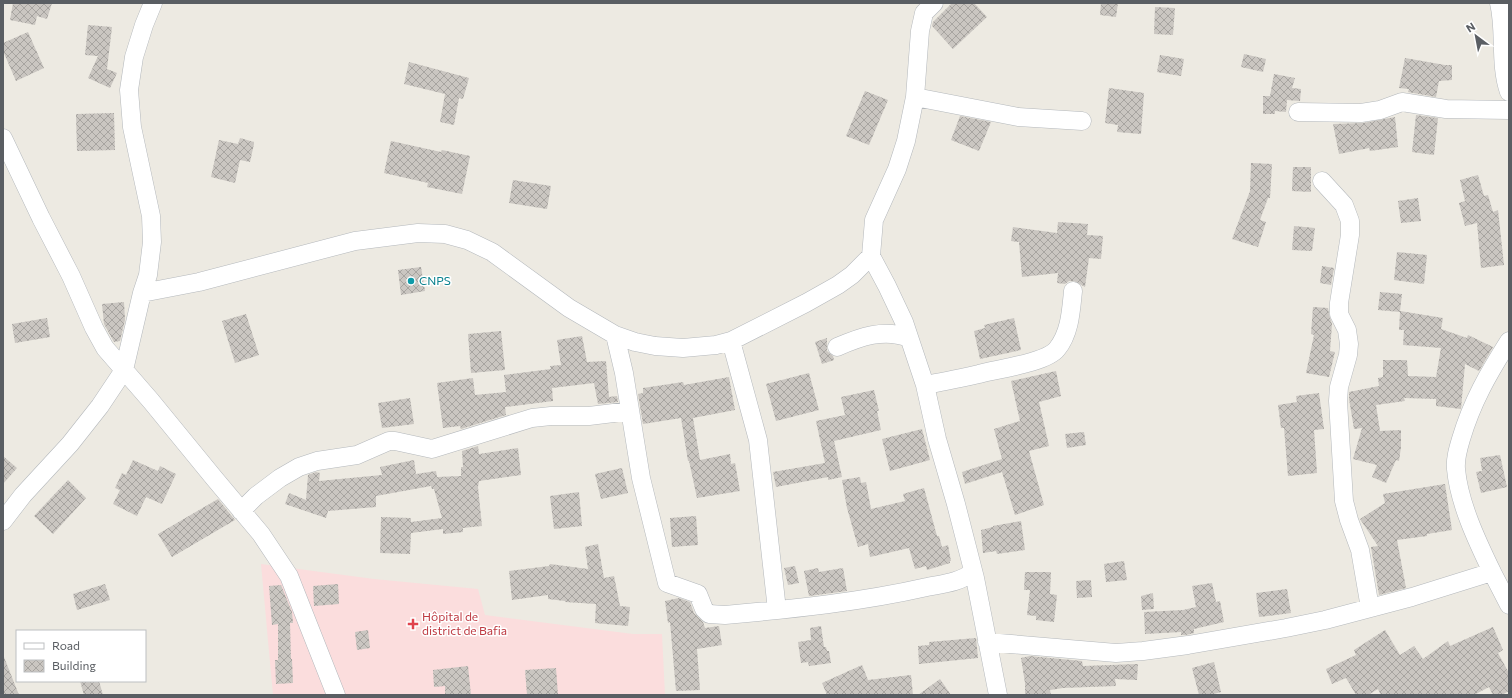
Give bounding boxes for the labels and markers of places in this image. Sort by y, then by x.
place label: CNPS [419,273,451,287]
marker: CNPS [406,276,416,286]
place label: Hôpital de district de Bafia [422,609,507,637]
marker: Hôpital de district de Bafia [407,618,419,630]

